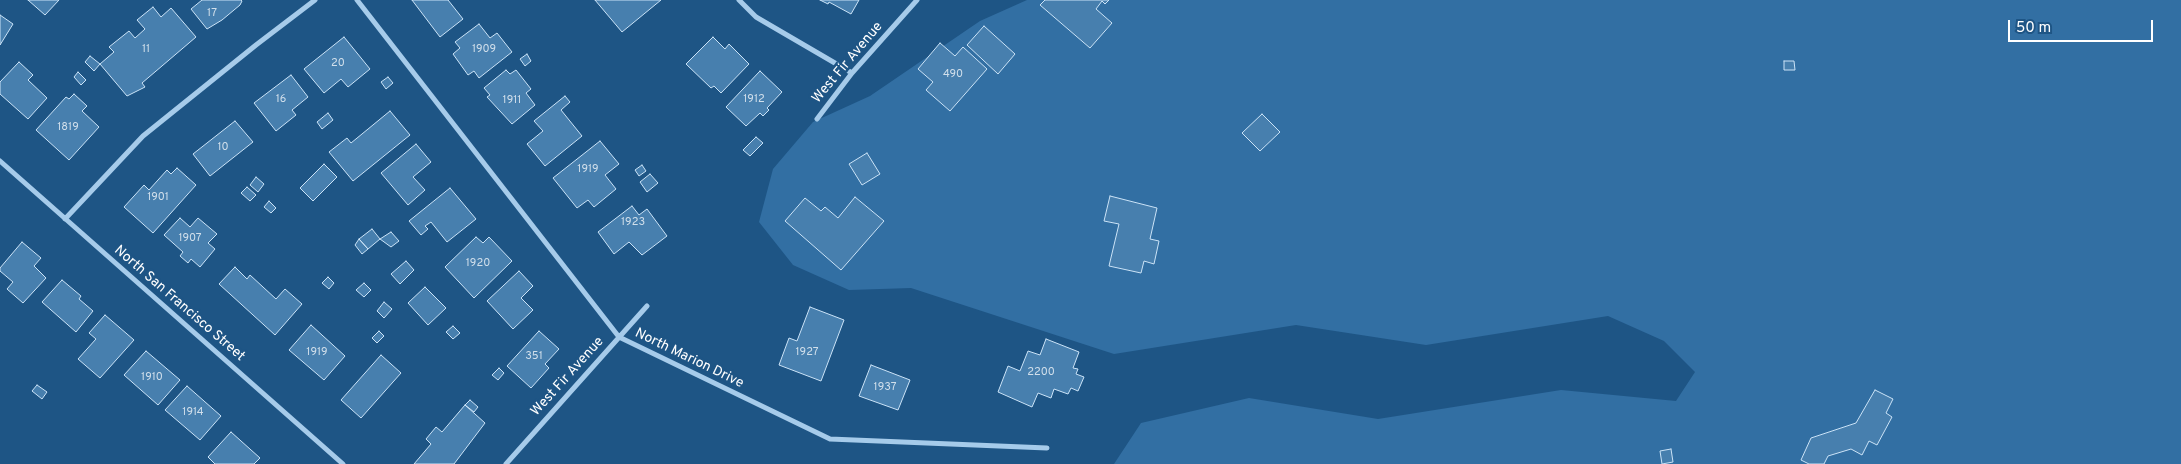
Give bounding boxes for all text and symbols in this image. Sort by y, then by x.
house number: 17 [207,7,217,21]
scale bar [2011,10,2156,42]
street label: West Fir Avenue [809,19,887,107]
text: 50 m [2016,19,2051,38]
house number: 11 [142,43,150,57]
house number: 1909 [472,43,496,57]
house number: 20 [331,57,345,71]
house number: 490 [943,68,963,82]
house number: 16 [276,93,286,107]
house number: 1912 [743,93,765,107]
house number: 1911 [503,94,521,108]
house number: 1819 [57,121,79,135]
house number: 10 [217,141,229,155]
house number: 1919 [577,163,599,177]
house number: 1901 [147,191,169,205]
house number: 1923 [621,216,645,230]
house number: 1907 [178,232,202,246]
street label: North San Francisco Street [110,243,248,365]
house number: 1920 [466,257,490,271]
street label: North Marion Drive [632,325,746,393]
street label: West Fir Avenue [528,334,608,420]
house number: 1919 [306,346,328,360]
house number: 1927 [795,346,819,360]
house number: 351 [525,350,543,364]
house number: 2200 [1027,366,1055,380]
house number: 1910 [141,371,163,385]
house number: 1937 [874,381,896,395]
house number: 1914 [182,406,204,420]

